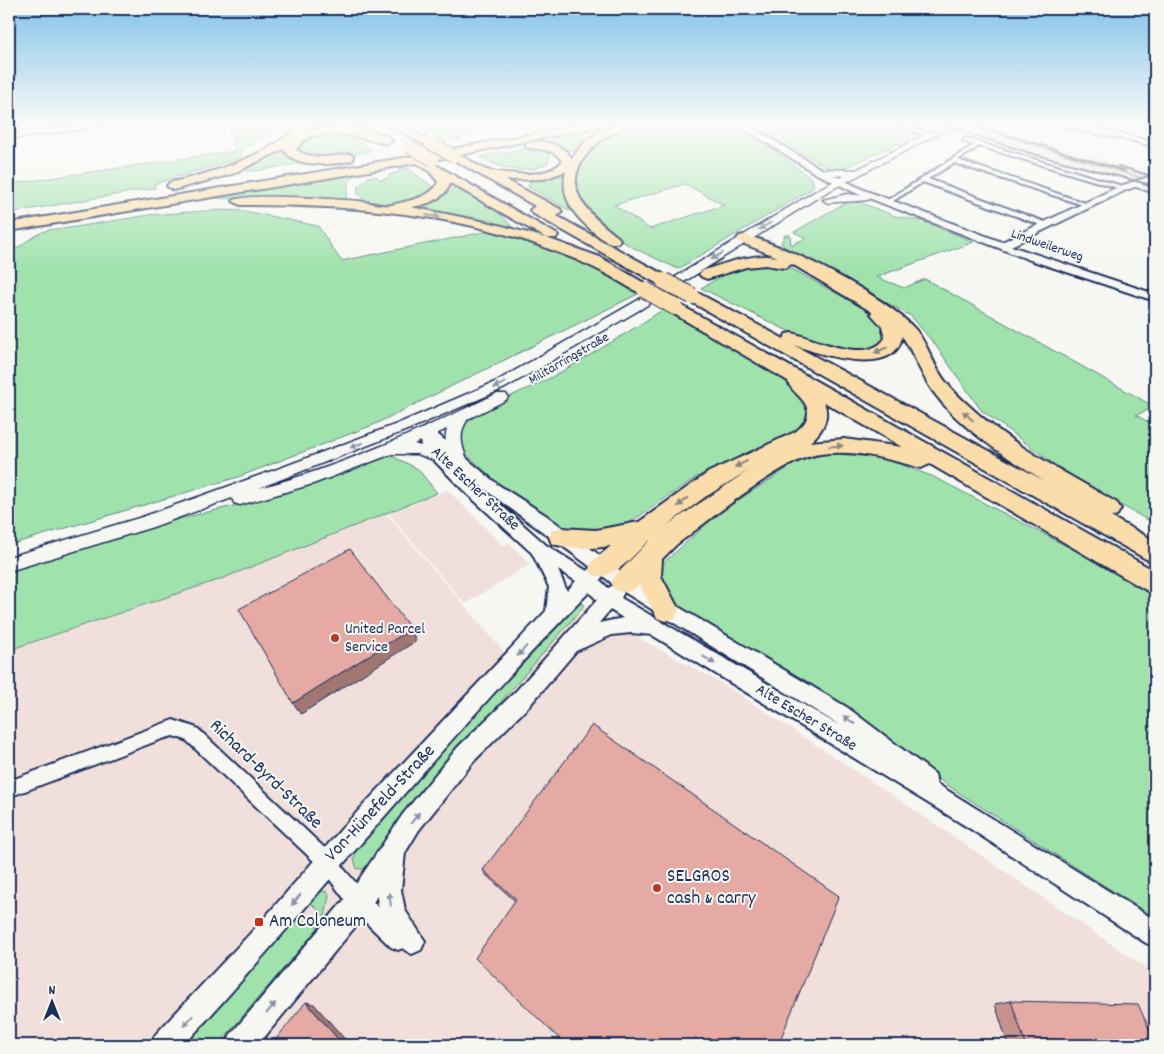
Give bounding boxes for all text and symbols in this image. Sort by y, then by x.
one-way arrow [426,213,442,221]
one-way arrow [759,221,772,231]
street label: Lindweilerweg [1008,224,1086,268]
one-way arrow [711,251,724,261]
street label: Militärringstraße [525,328,613,390]
one-way arrow [873,346,888,354]
one-way arrow [493,381,507,389]
one-way arrow [963,410,975,422]
one-way arrow [350,441,364,449]
street label: Alte Escher Straße [425,442,525,536]
one-way arrow [828,442,844,450]
one-way arrow [734,460,748,468]
one-way arrow [676,497,689,508]
place label: United Parcel Service [345,618,425,659]
marker: United Parcel Service [329,632,341,644]
one-way arrow [516,645,527,658]
one-way arrow [703,656,716,665]
street label: Alte Escher Straße [751,679,861,757]
street label: Richard-Byrd-Straße [202,714,328,836]
one-way arrow [842,715,856,725]
street label: Von-Hünefeld-Straße [319,739,443,869]
one-way arrow [409,812,420,825]
place label: SELGROS cash & carry [667,864,756,913]
marker: SELGROS cash & carry [651,882,663,894]
one-way arrow [386,891,394,907]
one-way arrow [291,893,302,906]
place label: Am Coloneum [269,909,366,936]
marker: Am Coloneum [253,916,265,928]
north arrow [28,976,78,1026]
text: N [49,981,56,1001]
one-way arrow [266,1001,277,1014]
one-way arrow [182,1014,194,1026]

